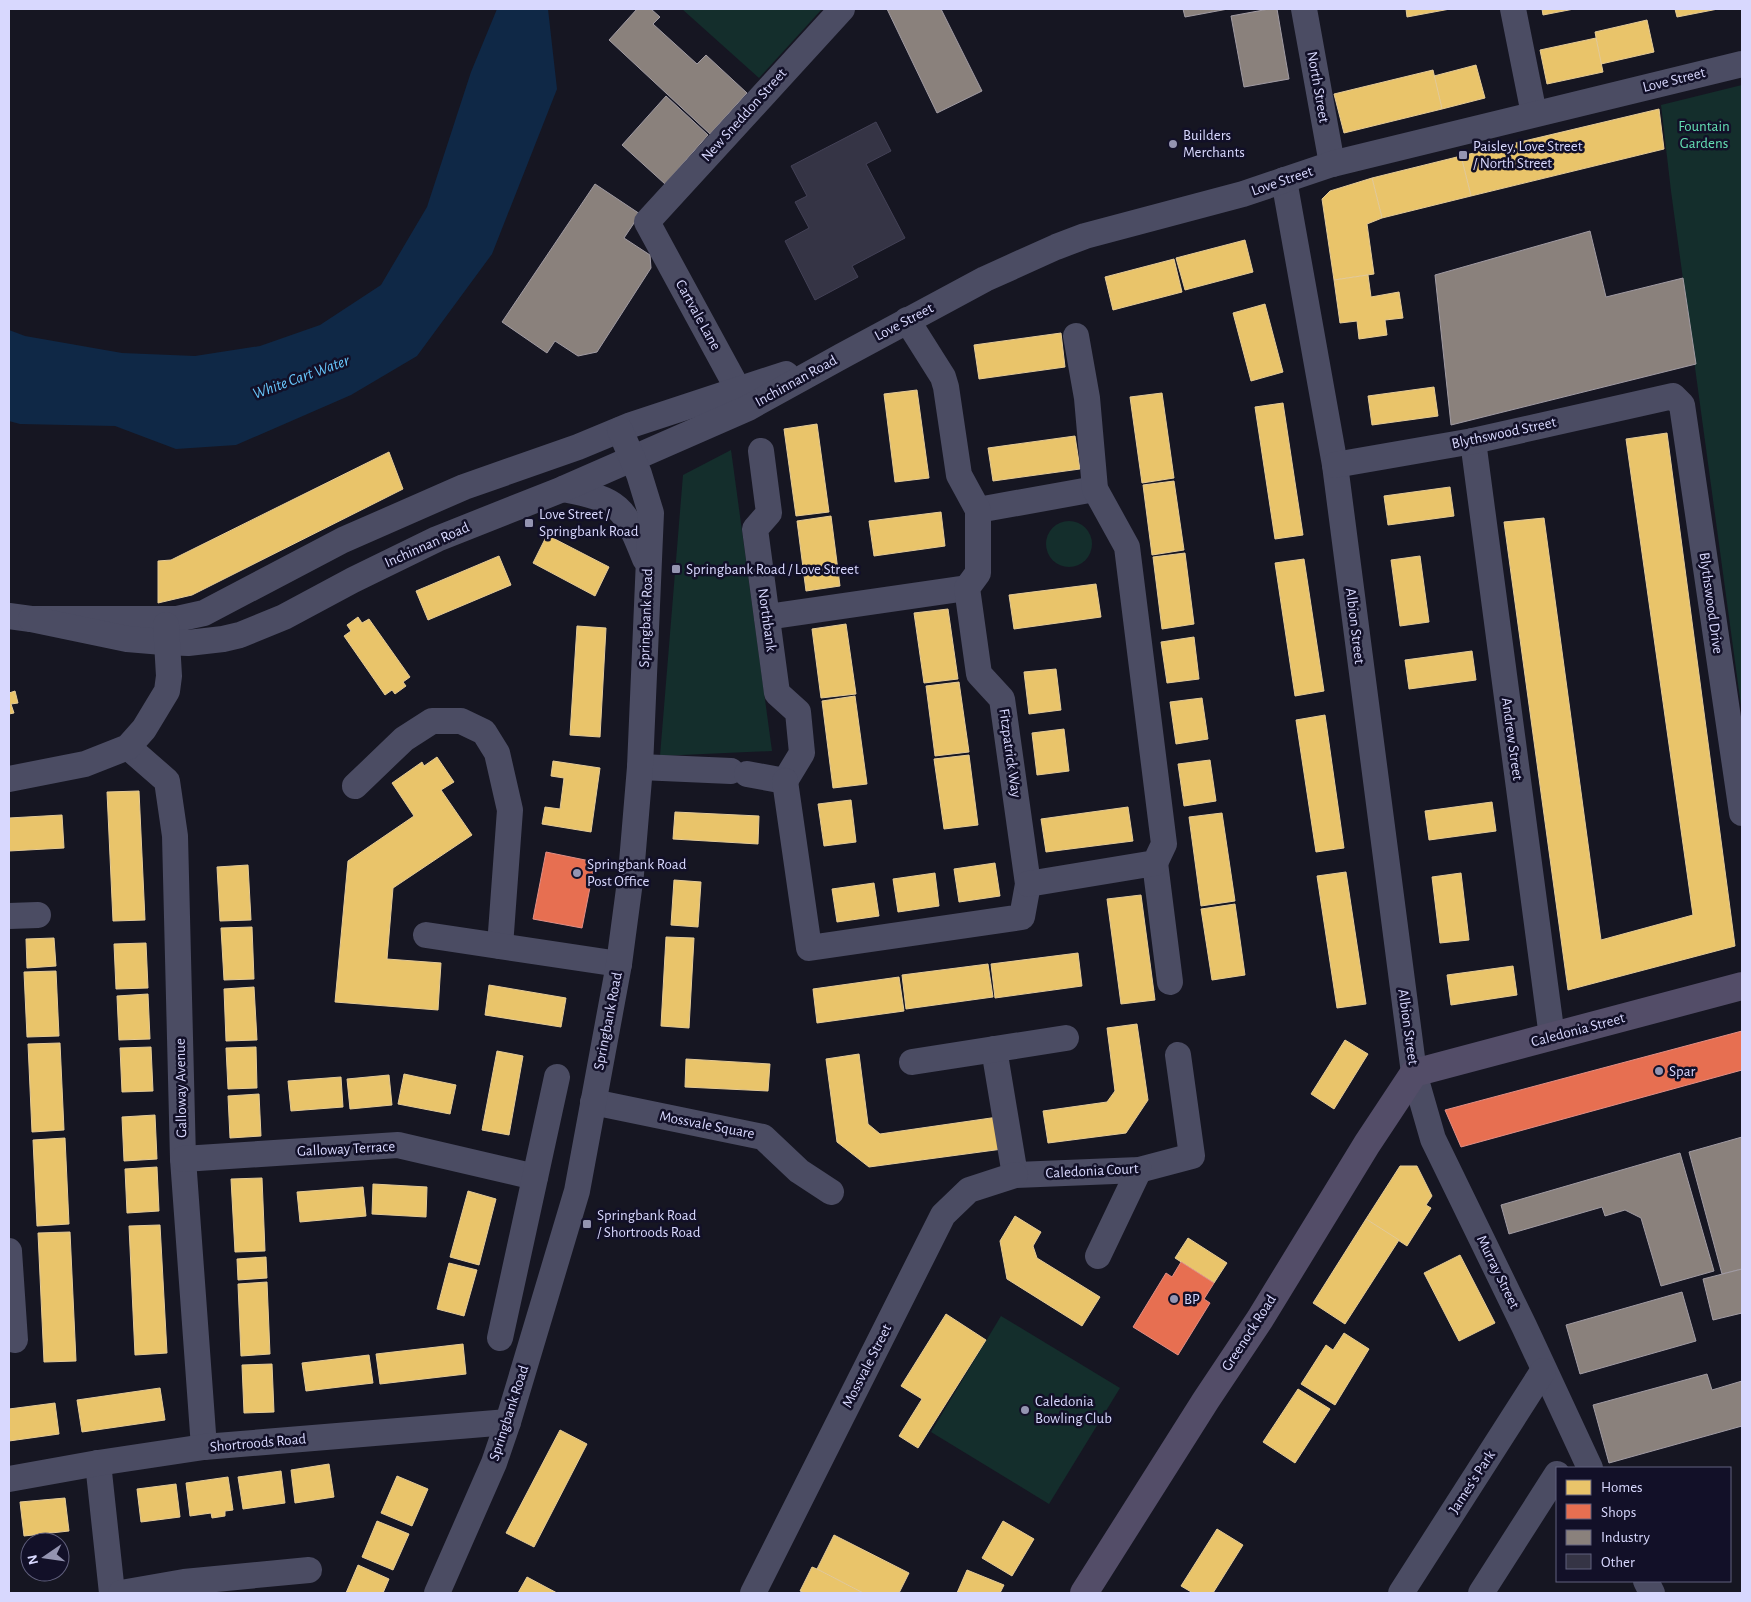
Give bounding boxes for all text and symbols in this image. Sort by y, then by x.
street label: North Street [1304,50,1332,124]
street label: New Sneddon Street [699,65,790,164]
street label: Love Street [1641,65,1707,95]
park label: Fountain Gardens [1678,119,1730,151]
place label: Builders Merchants [1183,128,1245,160]
marker: Builders Merchants [1167,138,1179,150]
place label: Paisley, Love Street / North Street [1473,139,1583,171]
marker: Paisley, Love Street / North Street [1457,149,1469,161]
street label: Love Street [1249,163,1315,199]
street label: Cartvale Lane [673,277,724,353]
street label: Love Street [872,300,936,344]
water label: White Cart Water [251,352,352,402]
street label: Inchinnan Road [753,352,840,410]
street label: Blythswood Street [1450,415,1558,451]
place label: Love Street / Springbank Road [539,507,639,539]
marker: Love Street / Springbank Road [523,517,535,529]
street label: Inchinnan Road [382,520,472,570]
street label: Blythswood Drive [1696,551,1726,655]
place label: Springbank Road / Love Street [686,562,859,577]
marker: Springbank Road / Love Street [670,563,682,575]
street label: Springbank Road [637,568,655,668]
street label: Northbank [755,587,779,653]
street label: Albion Street [1343,587,1367,665]
street label: Andrew Street [1499,697,1525,782]
street label: Fitzpatrick Way [996,708,1024,799]
place label: Springbank Road Post Office [587,857,687,889]
marker: Springbank Road Post Office [571,867,583,879]
street label: Springbank Road [591,971,625,1071]
street label: Albion Street [1395,988,1421,1066]
street label: Caledonia Street [1529,1010,1627,1050]
street label: Galloway Avenue [173,1038,189,1138]
place label: Spar [1669,1064,1695,1079]
marker: Spar [1653,1065,1665,1077]
street label: Mossvale Square [658,1108,756,1142]
street label: Galloway Terrace [297,1139,396,1159]
street label: Caledonia Court [1045,1161,1139,1181]
place label: Springbank Road / Shortroods Road [597,1208,701,1240]
marker: Springbank Road / Shortroods Road [581,1218,593,1230]
street label: Murray Street [1474,1233,1522,1311]
place label: BP [1184,1292,1200,1307]
street label: Greenock Road [1219,1292,1279,1374]
marker: BP [1168,1293,1180,1305]
street label: Mossvale Street [840,1322,895,1410]
street label: Springbank Road [486,1363,532,1463]
place label: Caledonia Bowling Club [1035,1394,1112,1426]
marker: Caledonia Bowling Club [1019,1404,1031,1416]
street label: Shortroods Road [209,1431,307,1455]
street label: James's Park [1446,1448,1498,1516]
legend [1556,1467,1731,1582]
text: Homes [1601,1480,1643,1495]
text: Shops [1601,1505,1636,1520]
text: Industry [1601,1530,1650,1545]
north arrow [20,1532,70,1582]
text: N [25,1553,41,1566]
text: Other [1601,1555,1635,1570]

